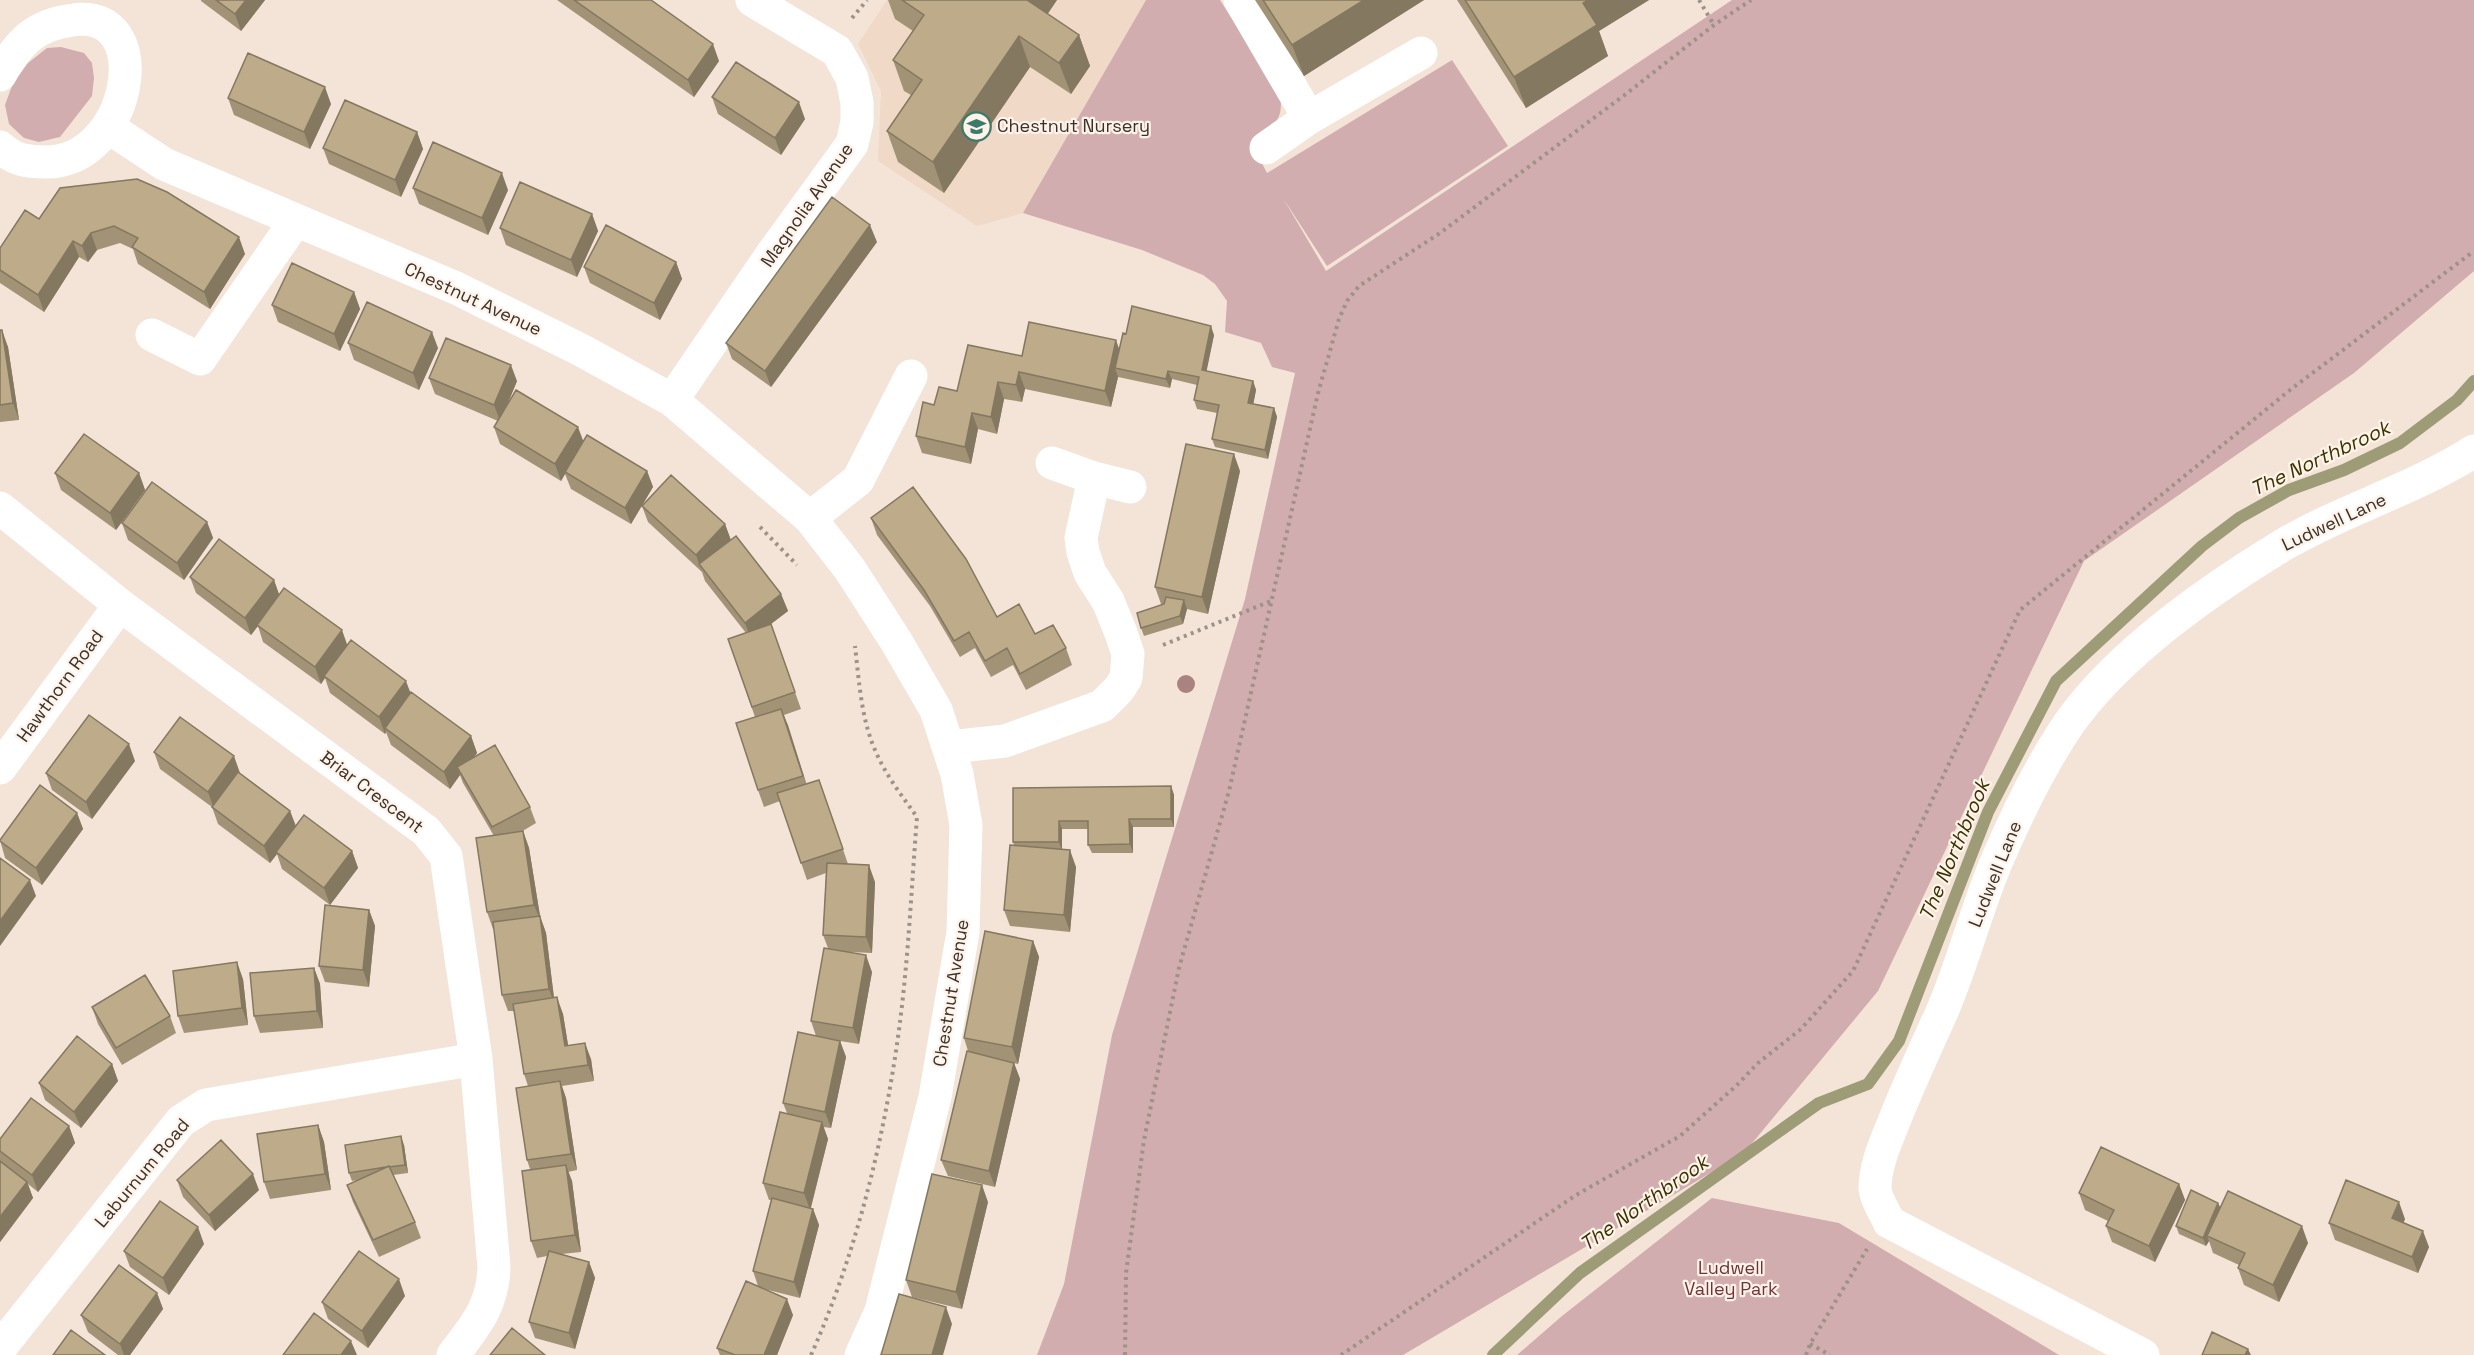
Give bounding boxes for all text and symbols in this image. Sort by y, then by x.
school or university icon: Chestnut Nursery [960,110,992,142]
place label: Chestnut Nursery [997,114,1150,137]
street label: Magnolia Avenue [755,138,858,271]
street label: Chestnut Avenue [401,257,546,340]
water label: The Northbrook [2246,413,2396,502]
street label: Ludwell Lane [2278,487,2390,556]
street label: Hawthorn Road [11,625,108,746]
street label: Briar Crescent [316,745,429,838]
water label: The Northbrook [1912,773,1996,925]
street label: Ludwell Lane [1963,817,2026,930]
street label: Chestnut Avenue [927,918,974,1068]
street label: Laburnum Road [89,1113,194,1232]
water label: The Northbrook [1575,1148,1715,1257]
park label: Ludwell Valley Park [1684,1256,1778,1300]

